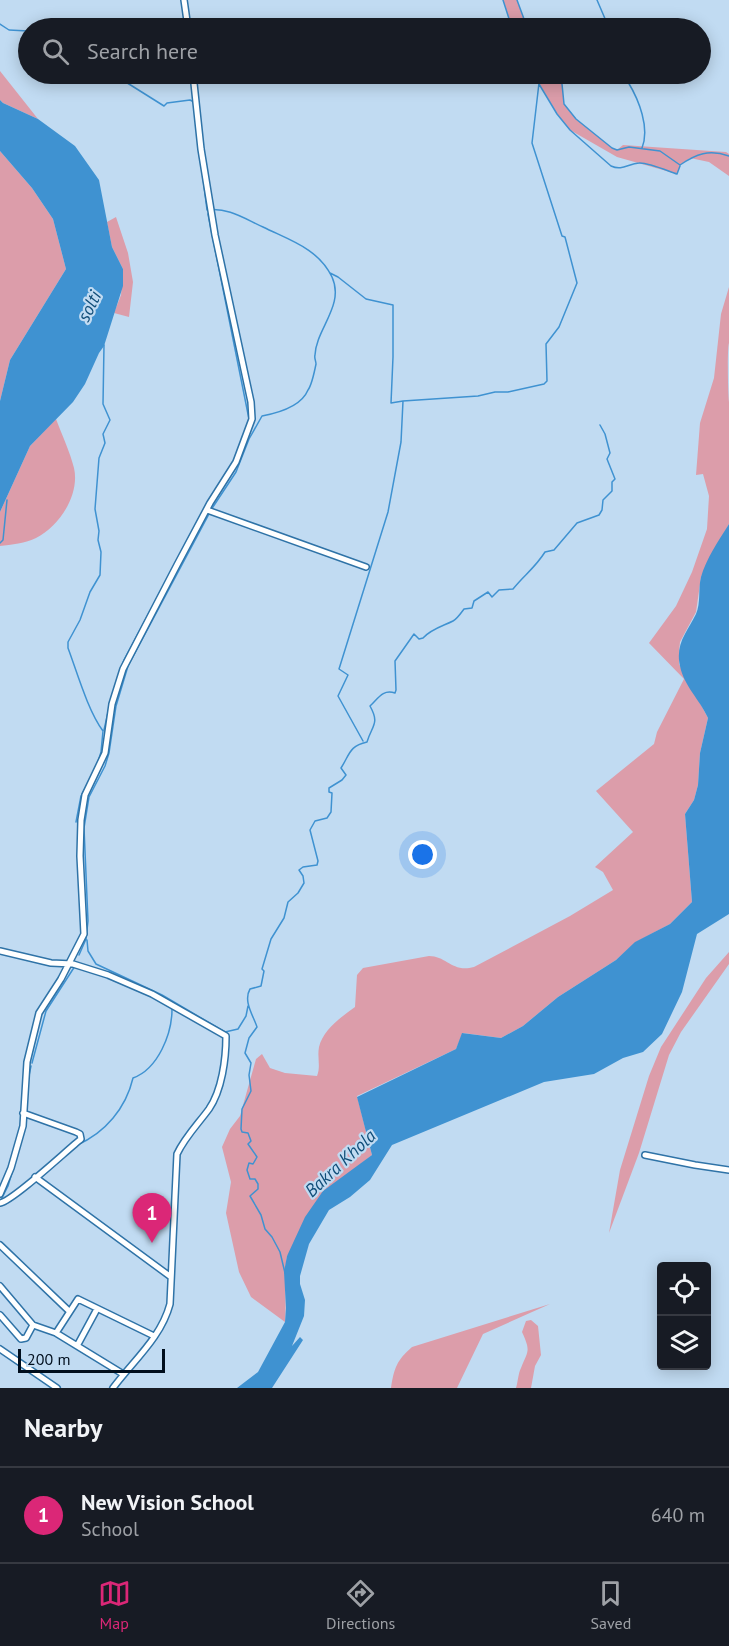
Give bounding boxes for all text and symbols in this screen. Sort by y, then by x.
search box [18,18,711,84]
icon: search [39,35,72,68]
text: Search here [87,37,198,65]
water label: solti [72,286,107,325]
your location [408,840,437,869]
water label: Bakra Khola [300,1124,380,1202]
pin: 1 [132,1194,172,1243]
map controls [657,1262,711,1370]
button: locate [657,1262,711,1316]
button: layers [657,1316,711,1370]
scale bar [18,1346,165,1374]
text: 200 m [27,1349,70,1369]
text: Nearby [24,1411,102,1444]
text: New Vision School [81,1488,254,1516]
text: 1 [38,1502,49,1528]
text: 640 m [651,1502,705,1528]
text: School [81,1516,139,1542]
tab: Map [98,1577,131,1633]
tab: Directions [326,1577,395,1633]
tab: Saved [591,1577,631,1633]

